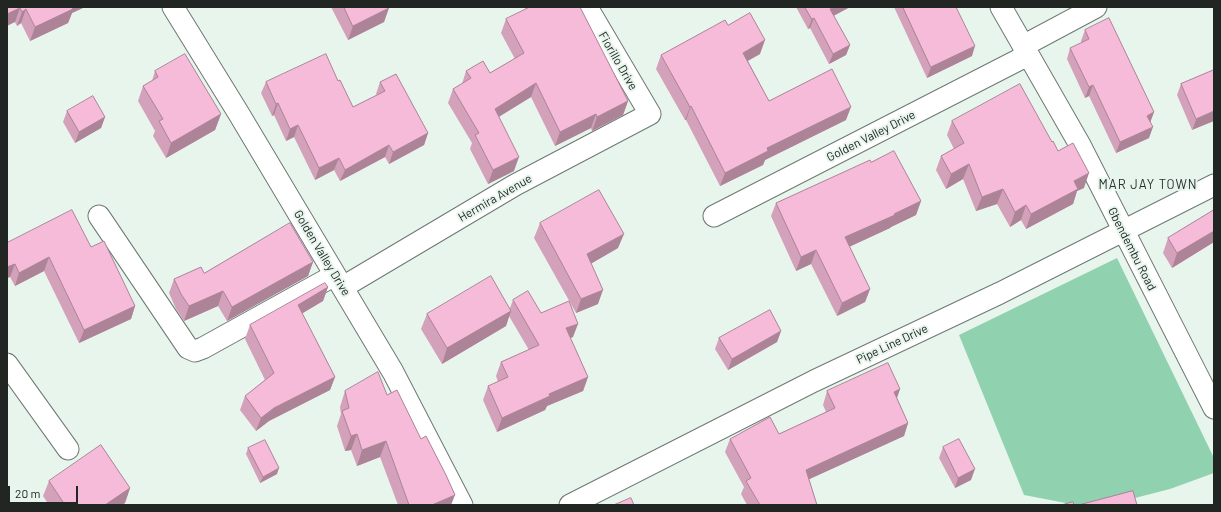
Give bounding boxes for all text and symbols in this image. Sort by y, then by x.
street label: Fiorillo Drive [596,29,640,93]
street label: Golden Valley Drive [824,107,918,165]
street label: Hermira Avenue [456,171,534,225]
district label: MAR JAY TOWN [1099,177,1197,193]
street label: Gbendembu Road [1105,205,1159,293]
street label: Golden Valley Drive [291,207,353,299]
street label: Pipe Line Drive [854,321,930,367]
scale bar [10,478,80,504]
text: 20 m [15,486,41,500]

